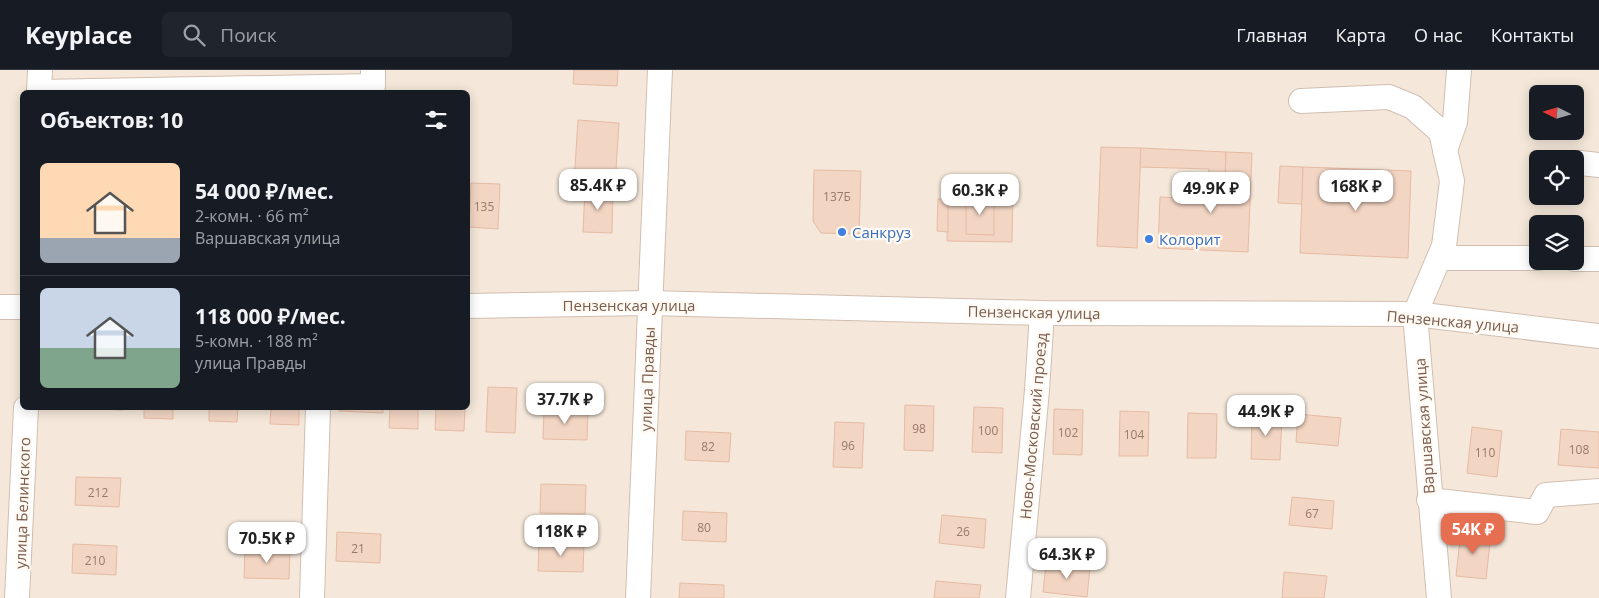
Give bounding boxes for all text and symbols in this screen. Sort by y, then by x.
search box [162,12,512,57]
text: Keyplace [25,18,132,51]
icon: search [180,21,208,49]
text: Поиск [220,22,277,48]
text: Главная [1236,23,1308,47]
text: Карта [1336,23,1386,47]
text: О нас [1414,23,1463,47]
text: Контакты [1491,23,1574,47]
north arrow [1529,85,1584,140]
map controls [1529,85,1584,270]
text: Объектов: 10 [40,106,183,134]
icon: filters [422,106,450,134]
button: locate [1529,150,1584,205]
pin: 85.4K ₽ [552,168,644,211]
pin: 168K ₽ [1315,170,1397,212]
pin: 49.9K ₽ [1165,172,1257,214]
text: 85.4K ₽ [570,174,626,196]
pin: 60.3K ₽ [934,174,1026,216]
text: 168K ₽ [1330,175,1382,197]
text: 54 000 ₽/мес. [195,177,334,205]
text: 49.9K ₽ [1183,177,1239,199]
text: 60.3K ₽ [952,179,1008,201]
icon: home [80,183,140,243]
house number: 137Б [823,188,851,205]
house number: 135 [474,198,494,215]
text: 2-комн. · 66 m² [195,205,309,227]
button: layers [1529,215,1584,270]
place label: Санкруз [852,222,911,242]
marker: Санкруз [836,226,848,238]
text: Варшавская улица [195,227,340,249]
place label: Колорит [1159,229,1221,249]
marker: Колорит [1143,233,1155,245]
street label: Пензенская улица [563,295,695,315]
street label: Пензенская улица [967,301,1101,323]
text: 118 000 ₽/мес. [195,302,346,330]
street label: Пензенская улица [1386,305,1520,337]
icon: home [80,308,140,368]
street label: улица Правды [635,326,659,432]
text: 5-комн. · 188 m² [195,330,318,352]
street label: Ново-Московский проезд [1015,331,1051,520]
text: улица Правды [195,352,306,374]
street label: Варшавская улица [1409,357,1439,495]
pin: 37.7K ₽ [519,382,611,425]
text: 37.7K ₽ [537,388,593,410]
pin: 44.9K ₽ [1220,394,1312,437]
text: 44.9K ₽ [1238,400,1294,422]
house number: 98 [912,420,926,437]
house number: 100 [978,422,998,439]
house number: 102 [1058,424,1078,441]
house number: 104 [1124,426,1144,443]
street label: улица Белинского [10,437,34,569]
house number: 96 [841,437,855,454]
house number: 82 [701,438,715,455]
house number: 108 [1569,441,1589,458]
house number: 110 [1475,444,1495,461]
house number: 212 [88,484,108,501]
house number: 67 [1305,505,1319,522]
pin: 54K ₽ [1438,512,1508,555]
pin: 118K ₽ [520,514,602,557]
text: 54K ₽ [1452,518,1494,540]
house number: 80 [697,519,711,536]
text: 118K ₽ [535,520,587,542]
pin: 70.5K ₽ [221,522,313,564]
house number: 26 [956,523,970,540]
text: 70.5K ₽ [239,527,295,549]
pin: 64.3K ₽ [1021,538,1113,580]
house number: 21 [351,540,365,557]
text: 64.3K ₽ [1039,543,1095,565]
house number: 210 [85,552,105,569]

